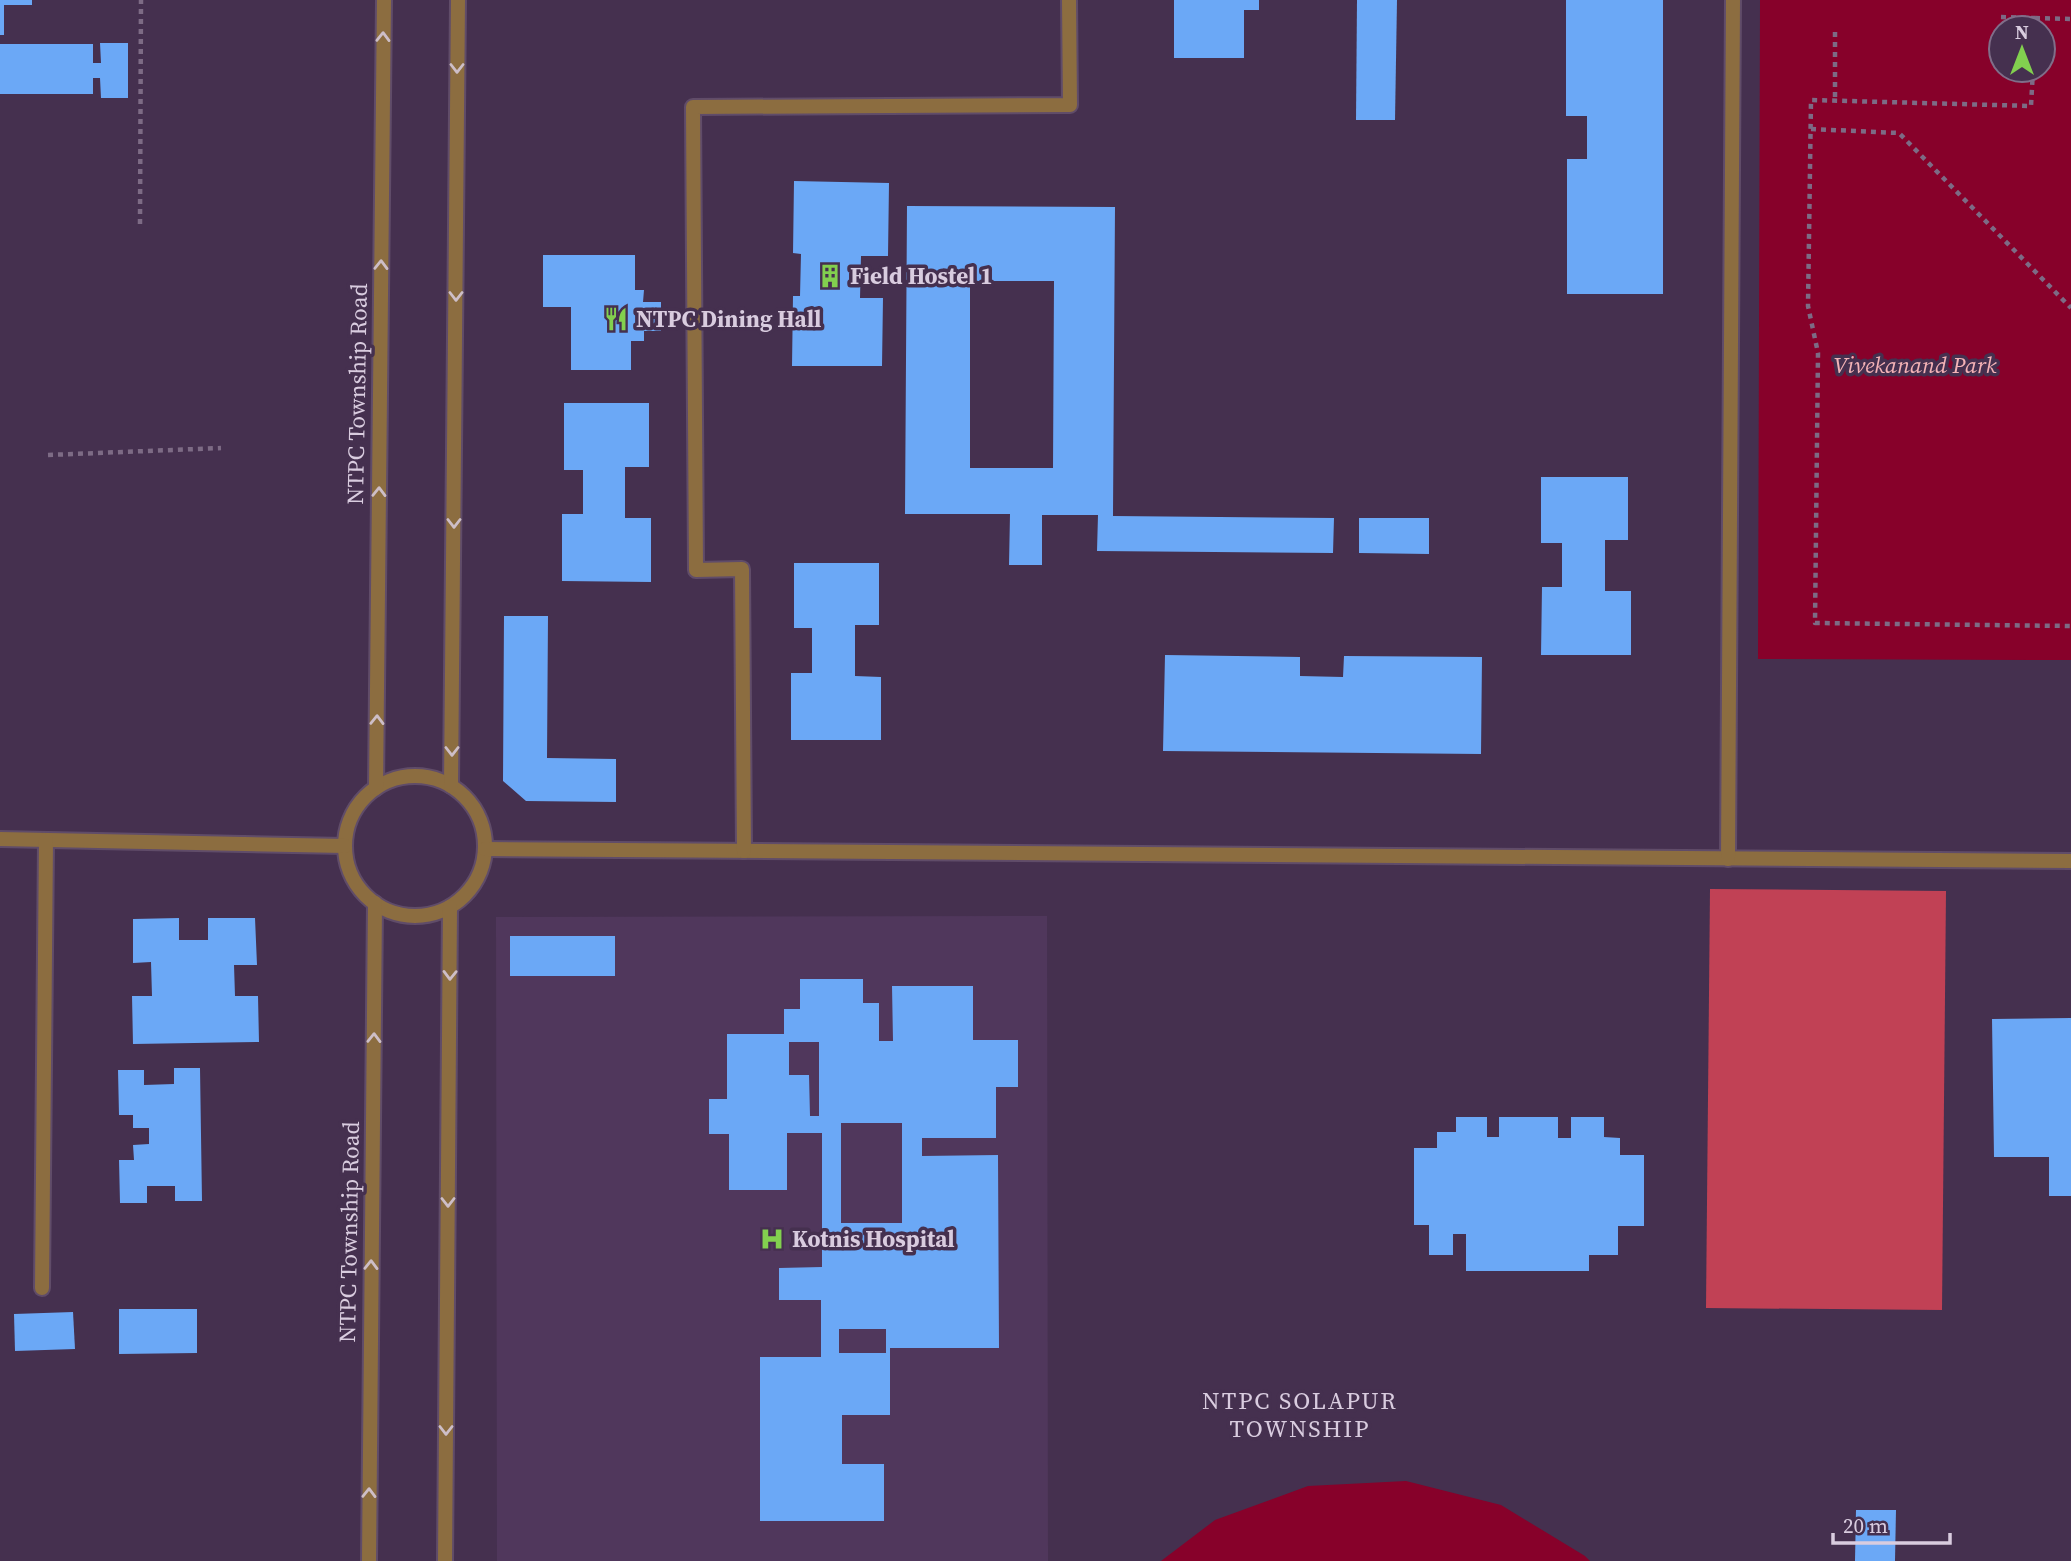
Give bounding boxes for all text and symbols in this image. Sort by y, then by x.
north arrow [1987,14,2057,84]
text: N [2015,19,2029,45]
one-way arrow [375,31,391,42]
one-way arrow [450,63,465,74]
one-way arrow [373,259,389,269]
place label: Field Hostel 1 [850,260,993,292]
building icon: Field Hostel 1 [816,262,844,290]
street label: NTPC Township Road [339,283,375,505]
one-way arrow [448,290,463,301]
place label: NTPC Dining Hall [636,303,822,335]
restaurant icon: NTPC Dining Hall [602,305,630,333]
park label: Vivekanand Park [1833,349,1997,381]
one-way arrow [371,486,387,497]
one-way arrow [446,518,462,529]
one-way arrow [369,714,385,724]
one-way arrow [444,746,460,756]
one-way arrow [442,970,457,981]
one-way arrow [366,1032,381,1043]
street label: NTPC Township Road [331,1121,367,1343]
one-way arrow [440,1197,455,1208]
place label: Kotnis Hospital [792,1223,955,1255]
hospital icon: Kotnis Hospital [758,1225,786,1253]
one-way arrow [364,1260,379,1271]
district label: NTPC SOLAPUR TOWNSHIP [1202,1384,1398,1445]
one-way arrow [438,1425,454,1436]
one-way arrow [362,1487,377,1498]
scale bar [1833,1502,1950,1546]
text: 20 m [1843,1511,1888,1540]

